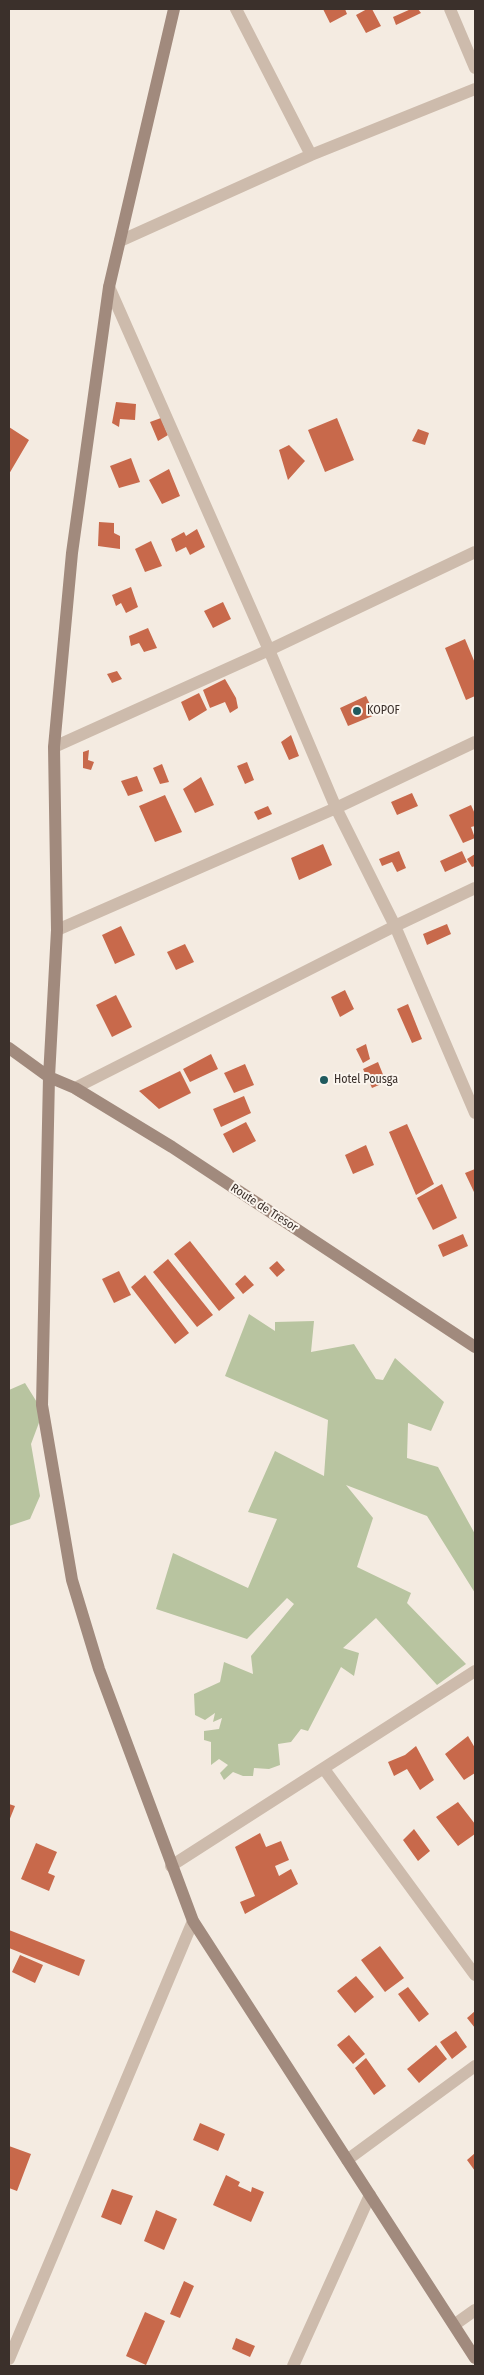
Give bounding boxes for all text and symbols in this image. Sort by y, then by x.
place label: KOPOF [367,704,400,718]
marker: KOPOF [351,705,363,717]
place label: Hotel Pousga [334,1073,398,1087]
marker: Hotel Pousga [318,1074,330,1086]
street label: Route de Tresor [228,1181,300,1235]

